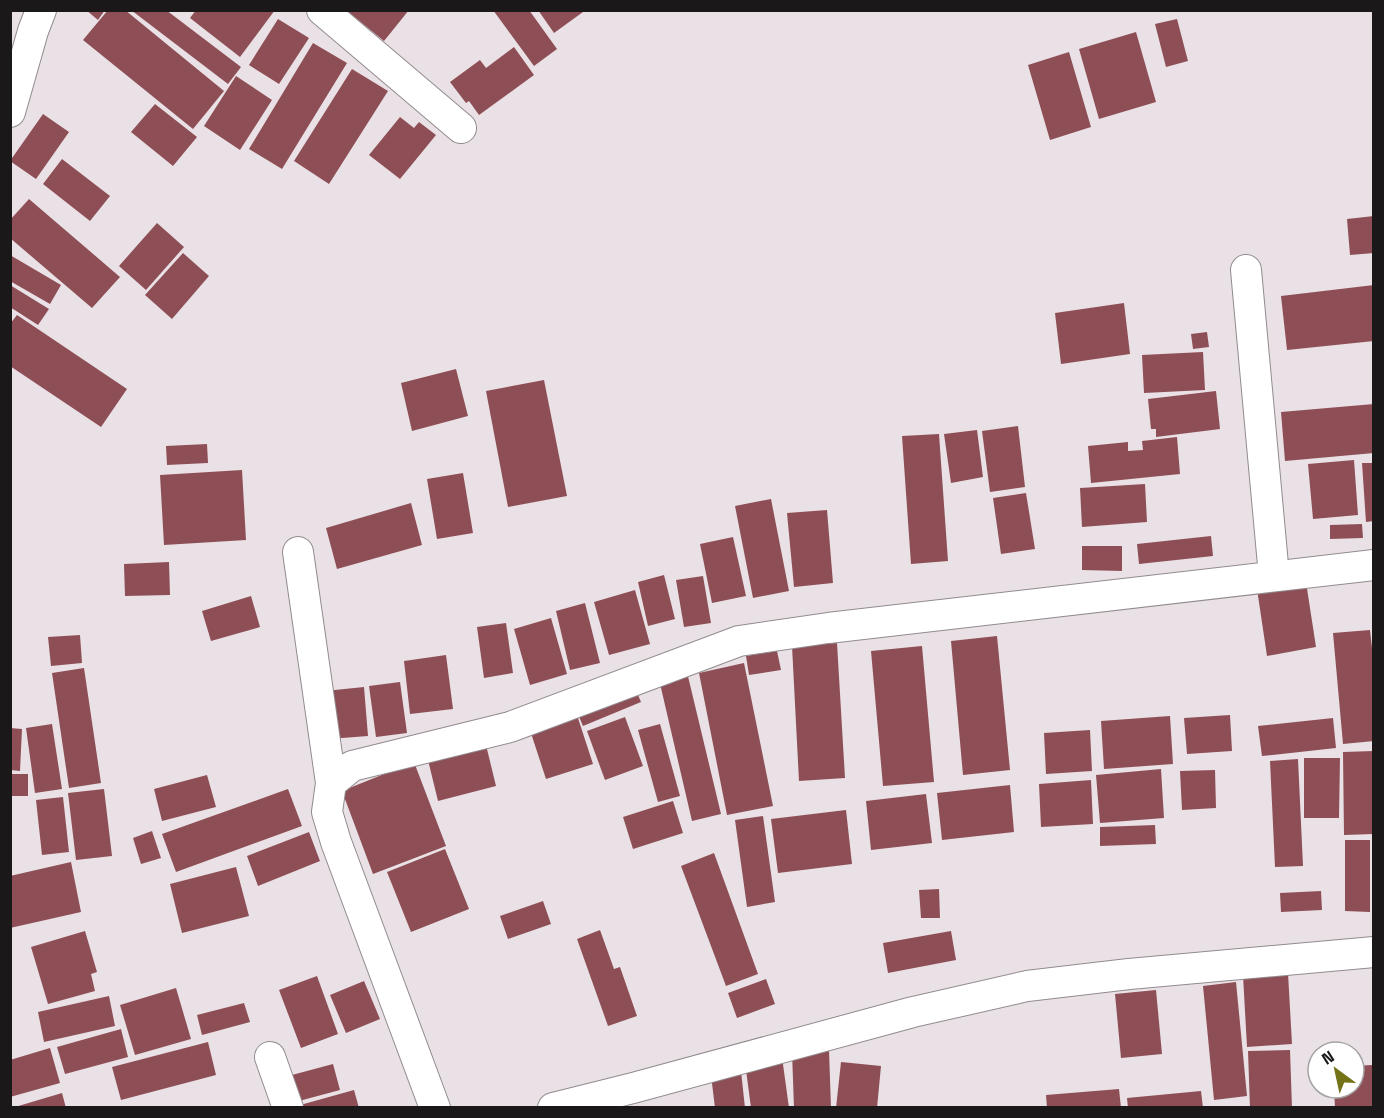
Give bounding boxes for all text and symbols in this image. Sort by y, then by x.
north arrow [1306,1040,1366,1100]
text: N [1318,1046,1338,1070]

